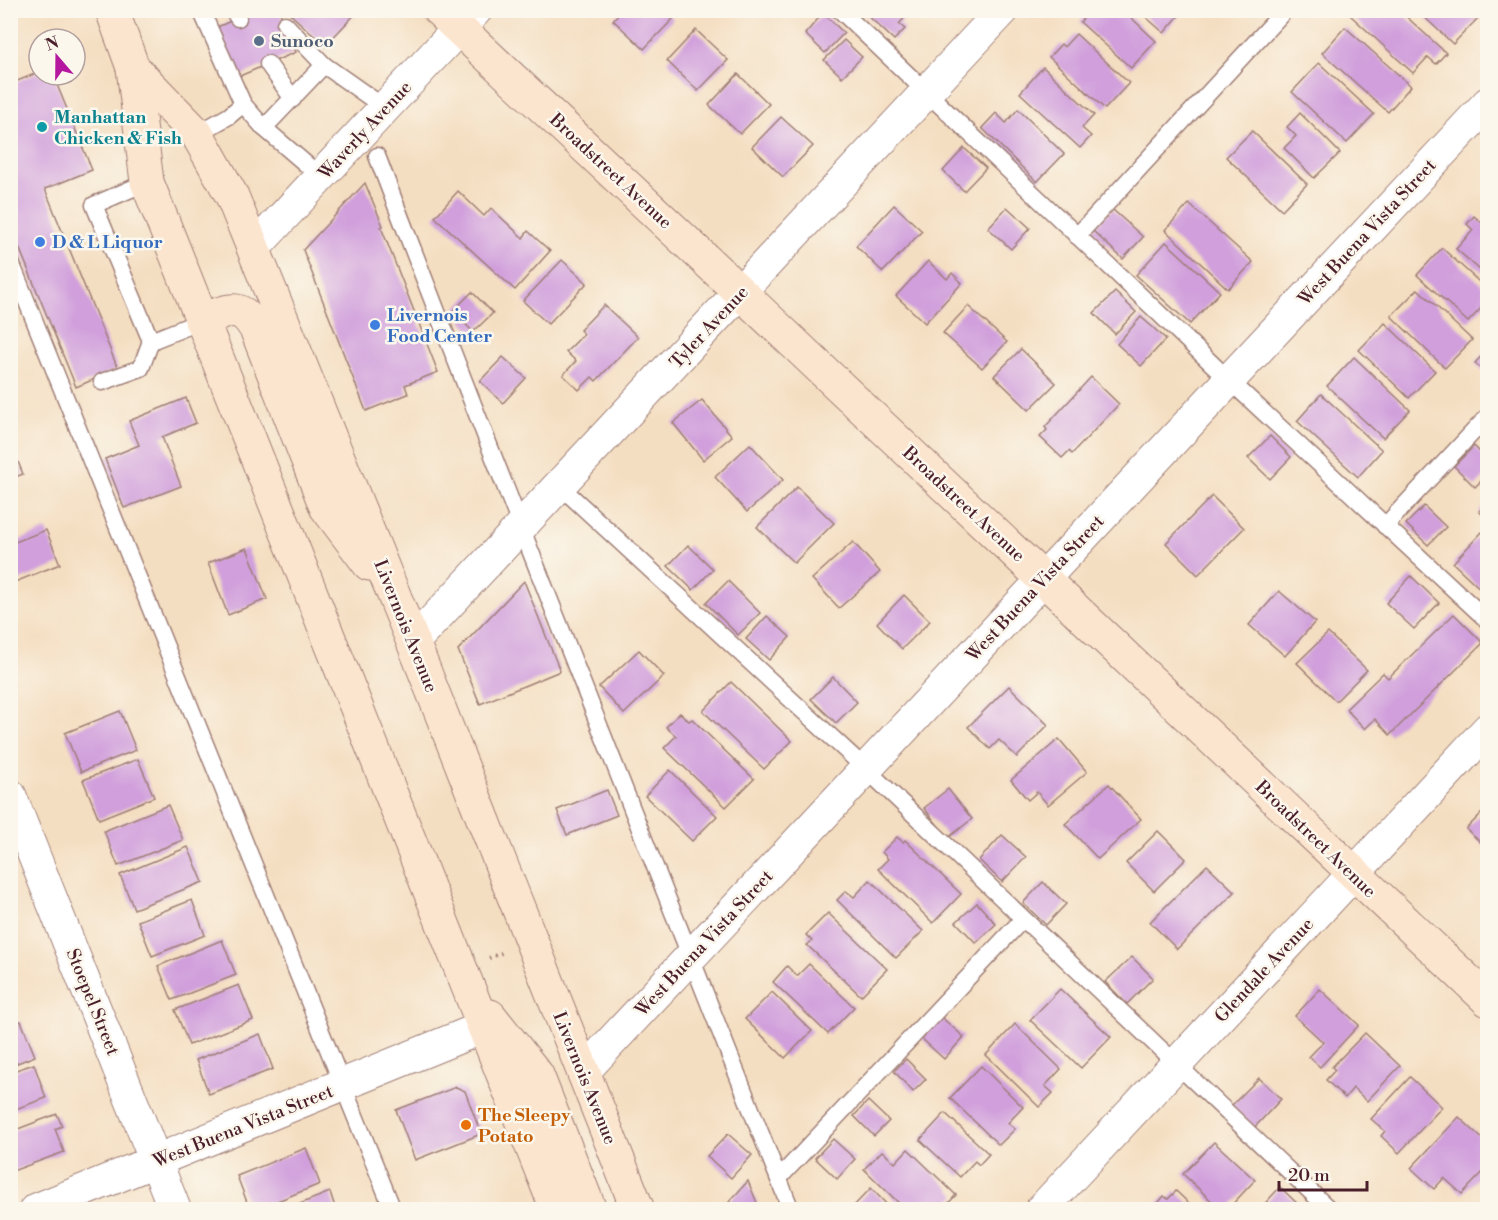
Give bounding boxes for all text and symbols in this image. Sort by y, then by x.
north arrow [27,27,87,87]
place label: Sunoco [271,30,334,53]
text: N [43,32,62,55]
marker: Sunoco [252,34,266,48]
street label: Waverly Avenue [313,76,417,185]
place label: Manhattan Chicken & Fish [54,106,182,150]
street label: Broadstreet Avenue [544,108,677,234]
marker: Manhattan Chicken & Fish [35,120,49,134]
street label: West Buena Vista Street [1293,154,1442,311]
place label: D & L Liquor [52,231,163,254]
marker: D & L Liquor [33,235,47,249]
street label: Tyler Avenue [665,281,754,374]
place label: Livernois Food Center [387,304,492,348]
marker: Livernois Food Center [368,318,382,332]
street label: Broadstreet Avenue [897,441,1030,567]
street label: West Buena Vista Street [961,510,1110,667]
street label: Livernois Avenue [368,556,443,696]
street label: Broadstreet Avenue [1250,775,1381,903]
street label: West Buena Vista Street [630,865,779,1022]
street label: Glendale Avenue [1210,913,1319,1028]
street label: Stoepel Street [61,945,125,1060]
street label: Livernois Avenue [547,1008,622,1148]
street label: West Buena Vista Street [149,1080,337,1173]
place label: The Sleepy Potato [478,1104,571,1148]
marker: The Sleepy Potato [459,1118,473,1132]
scale bar [1279,1154,1368,1192]
text: 20 m [1288,1164,1330,1187]

